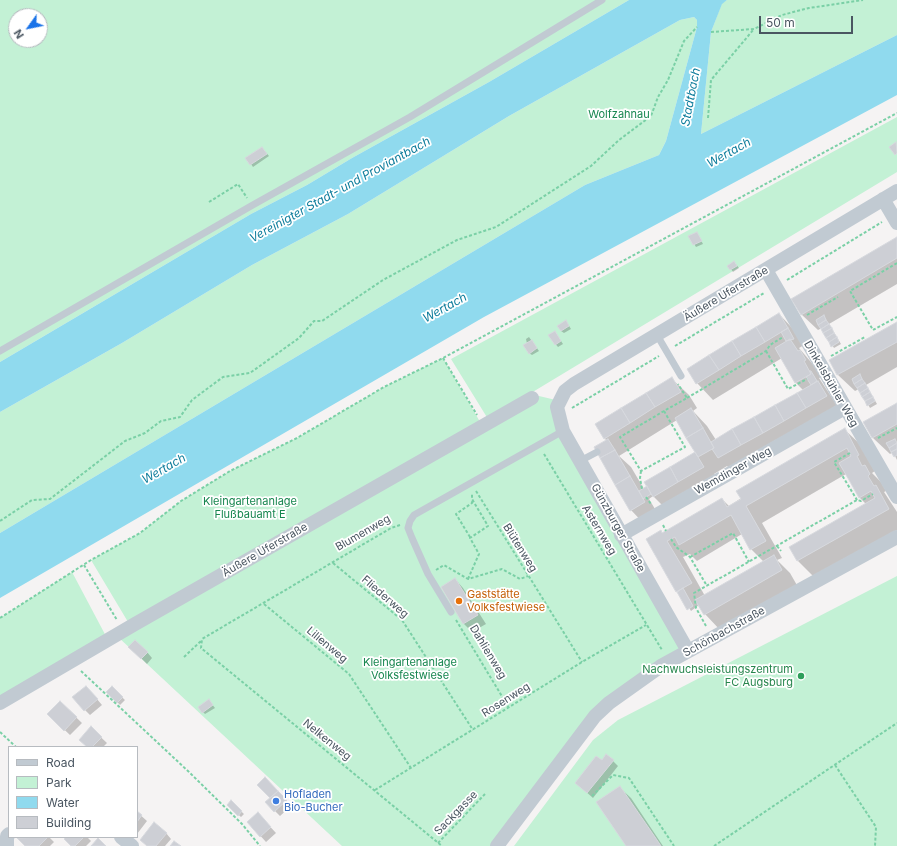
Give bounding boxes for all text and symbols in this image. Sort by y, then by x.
north arrow [8,8,48,48]
scale bar [761,8,855,34]
text: 50 m [766,15,795,30]
text: N [11,27,27,41]
water label: Stadtbach [678,67,704,127]
park label: Wolfzahnau [588,108,650,122]
water label: Vereinigter Stadt- und Proviantbach [247,134,433,246]
water label: Wertach [705,135,753,171]
street label: Äußere Uferstraße [681,264,771,324]
water label: Wertach [421,290,469,326]
street label: Dinkelsbühler Weg [801,339,861,429]
street label: Wemdinger Weg [692,444,774,498]
water label: Wertach [140,451,188,487]
street label: Günzburger Straße [588,481,648,575]
park label: Kleingartenanlage Flußbauamt E [203,495,297,521]
street label: Asternweg [579,503,619,557]
street label: Blumenweg [333,512,393,554]
street label: Äußere Uferstraße [220,520,310,580]
street label: Blütenweg [500,521,540,575]
street label: Fliederweg [359,573,411,621]
place label: Gaststätte Volksfestwiese [467,588,545,614]
marker: Gaststätte Volksfestwiese [454,596,464,606]
street label: Schönbachstraße [681,604,767,660]
street label: Dahlienweg [467,623,509,681]
street label: Lilienweg [304,624,350,666]
park label: Kleingartenanlage Volksfestwiese [363,656,457,682]
place label: Nachwuchsleistungszentrum FC Augsburg [642,663,793,689]
marker: Nachwuchsleistungszentrum FC Augsburg [796,671,806,681]
street label: Rosenweg [480,680,532,720]
street label: Nelkenweg [300,717,354,763]
legend [8,746,138,838]
text: Road [46,755,75,770]
text: Park [46,775,72,790]
place label: Hofladen Bio-Bucher [284,788,343,814]
street label: Sackgasse [432,788,480,838]
text: Water [46,795,79,810]
marker: Hofladen Bio-Bucher [271,796,281,806]
text: Building [46,815,91,830]

